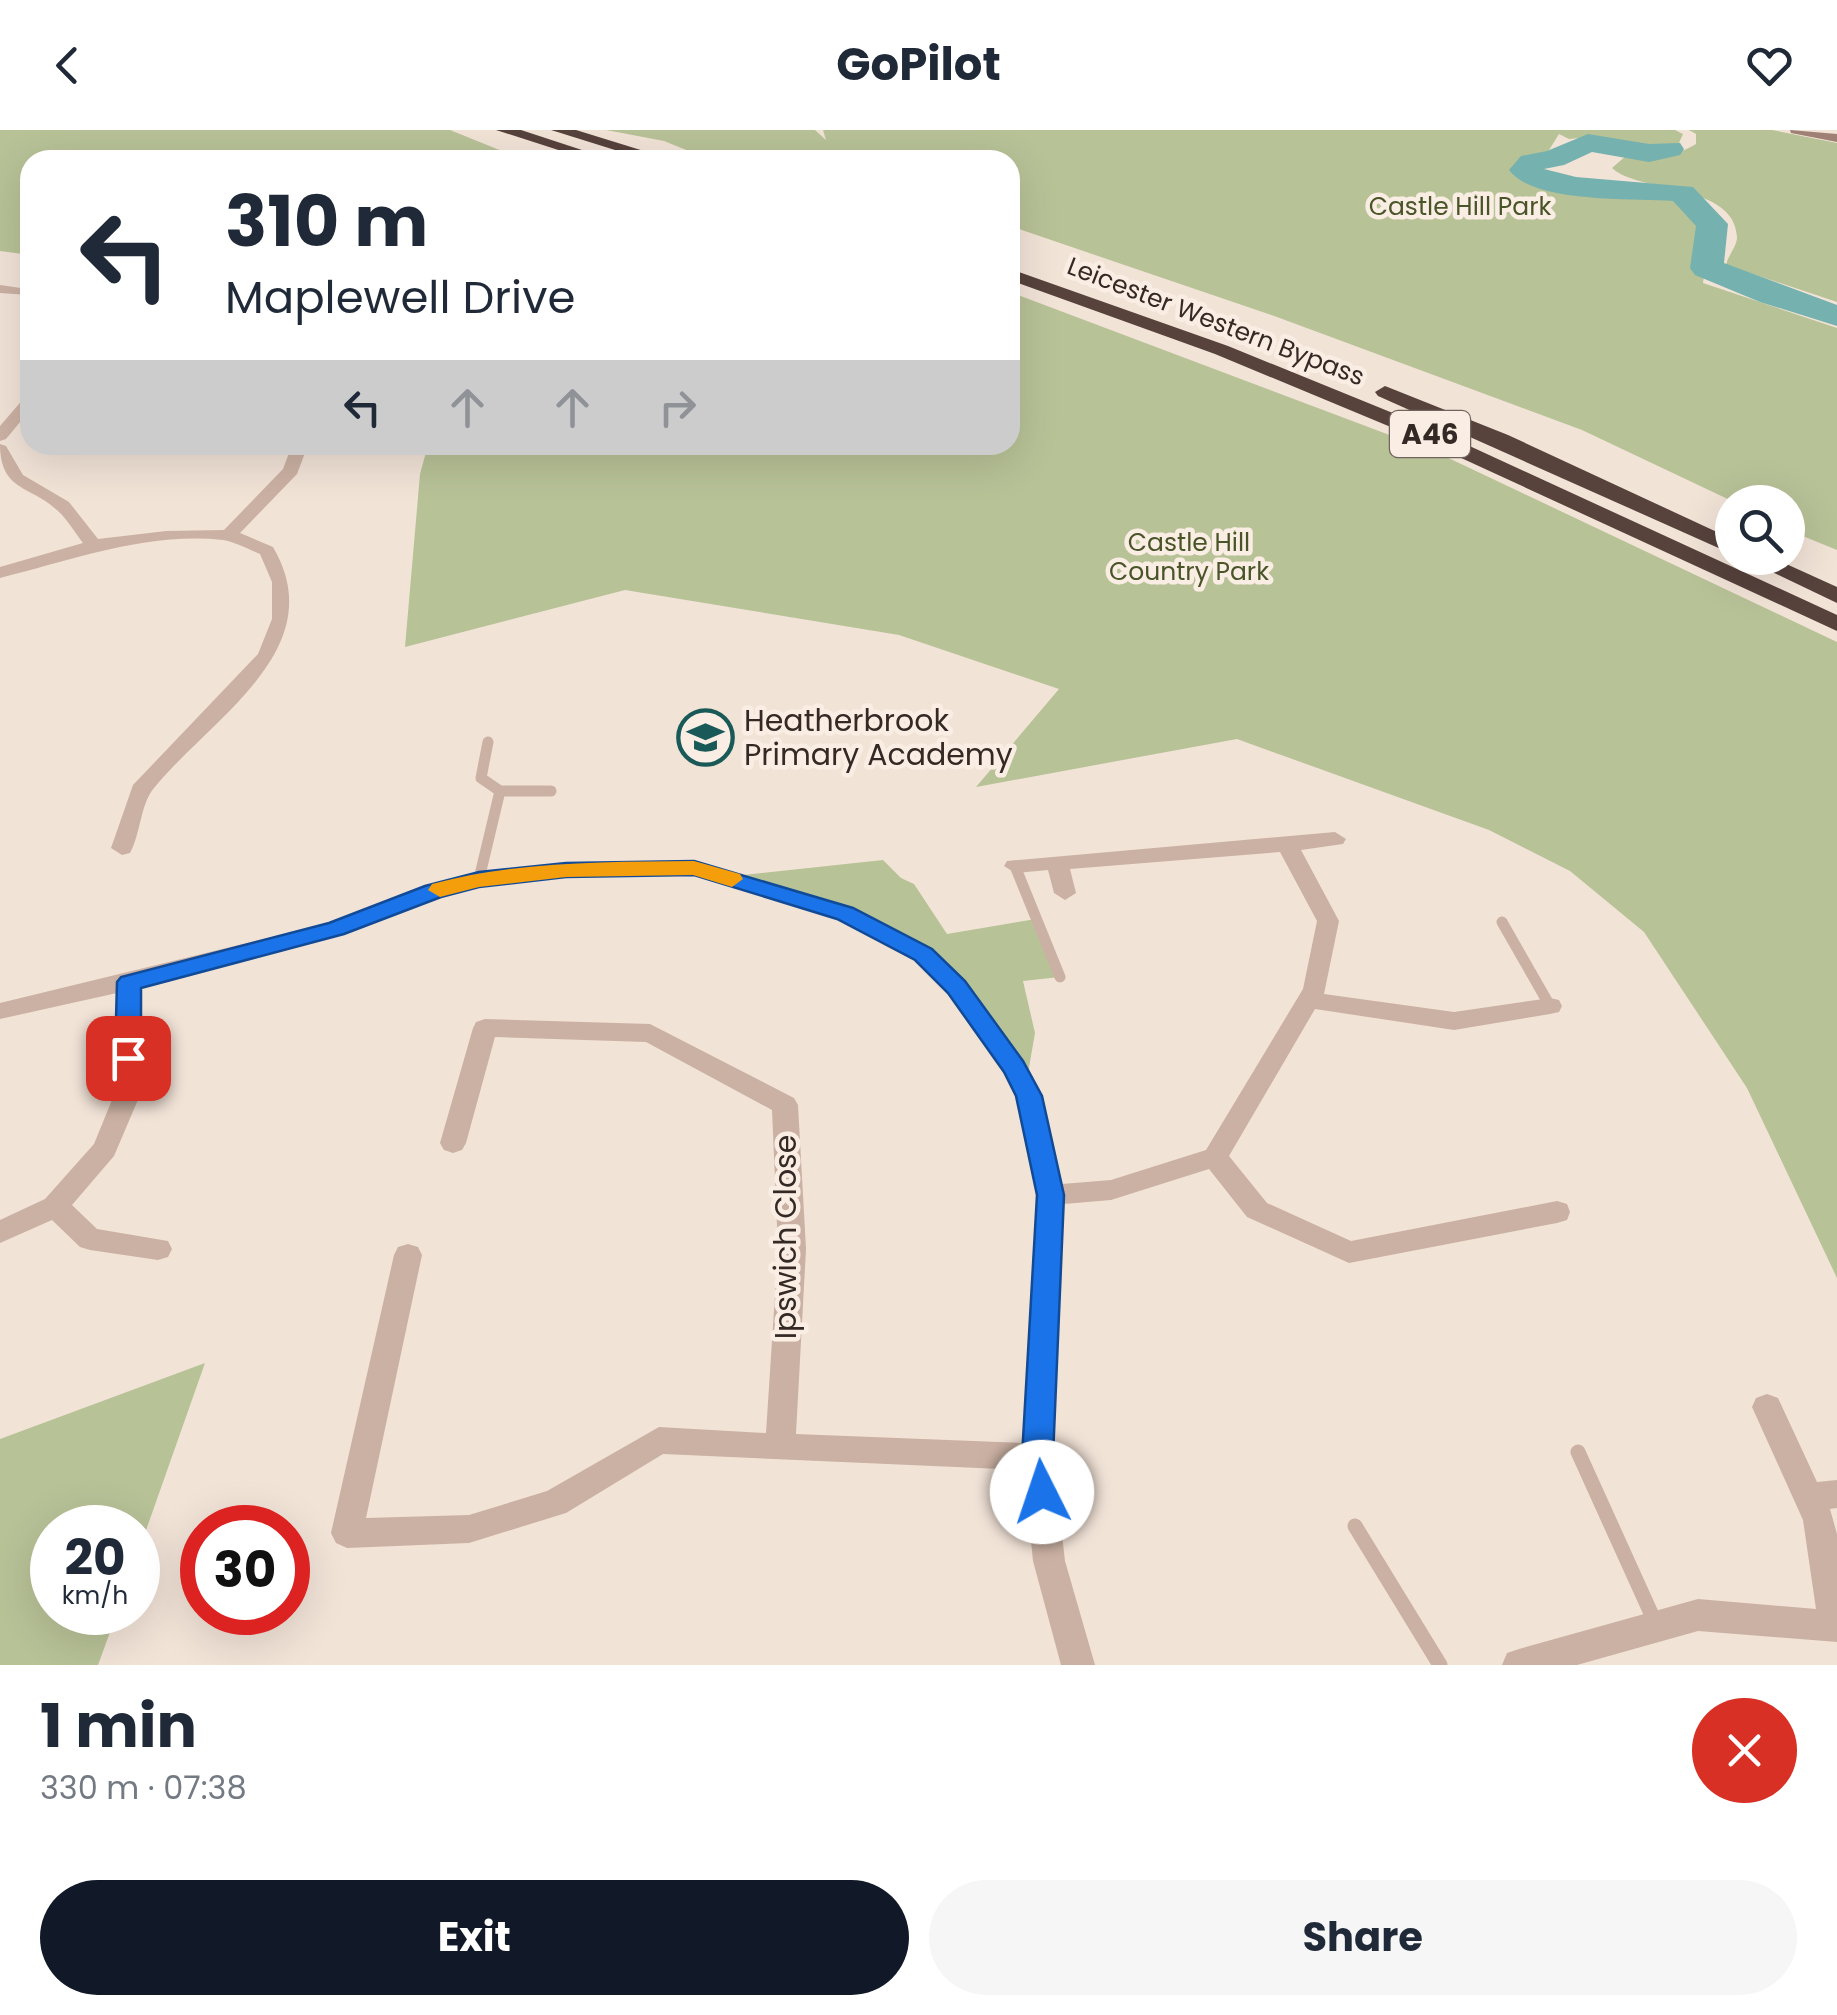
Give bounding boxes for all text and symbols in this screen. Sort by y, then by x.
text: GoPilot [836,33,1001,96]
icon: back [40,38,95,93]
icon: heart [1742,38,1797,93]
text: 310 m [225,172,428,271]
park label: Castle Hill Park [1369,189,1551,224]
icon: left [60,190,190,320]
street label: Leicester Western Bypass [1062,249,1369,394]
text: Maplewell Drive [225,266,575,329]
icon: left [335,380,390,435]
icon: ahead [440,380,495,435]
icon: ahead [545,380,600,435]
icon: right [650,380,705,435]
road number: A46 [1390,411,1470,457]
map controls [1715,485,1805,575]
button: search [1715,485,1805,575]
park label: Castle Hill Country Park [1109,525,1269,589]
place label: Heatherbrook Primary Academy [744,699,1013,776]
school or university icon: Heatherbrook Primary Academy [675,708,735,768]
pin [86,1016,171,1101]
icon: arrive [101,1031,156,1086]
street label: Ipswich Close [764,1135,807,1339]
position arrow [990,1440,1094,1544]
speed limit sign: 30 [180,1505,310,1635]
text: 20 [64,1522,126,1593]
text: km/h [62,1578,128,1613]
text: 1 min [40,1684,197,1768]
button: close [1692,1698,1797,1803]
text: 330 m · 07:38 [40,1765,247,1810]
button: Exit [40,1880,909,1995]
button: Share [929,1880,1797,1995]

